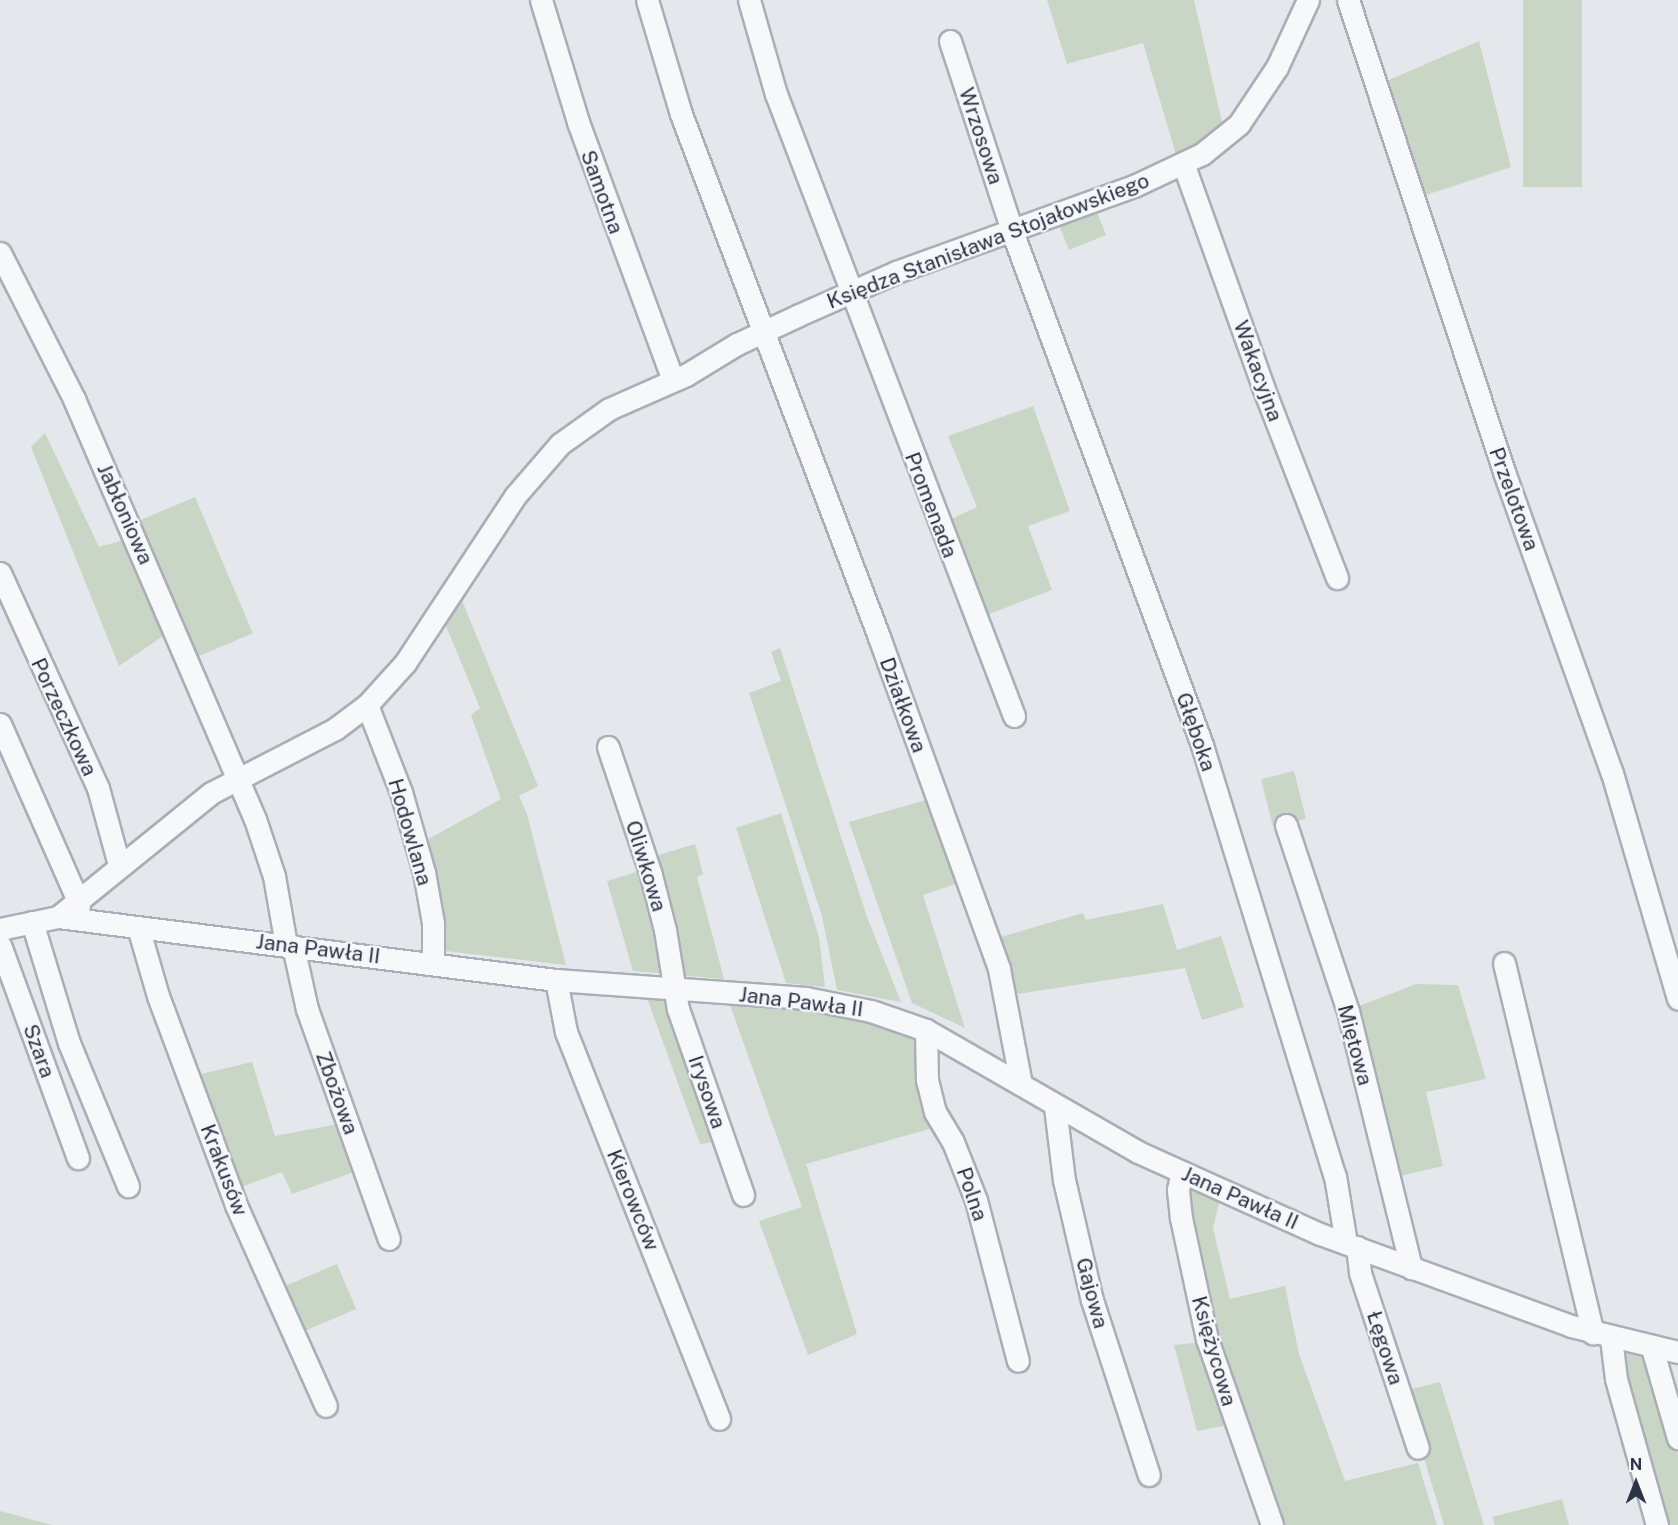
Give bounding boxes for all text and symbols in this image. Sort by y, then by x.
street label: Wrzosowa [954,84,1008,188]
street label: Samotna [575,147,629,237]
street label: Księdza Stanisława Stojałowskiego [823,168,1153,314]
street label: Wakacyjna [1228,317,1288,425]
street label: Przelotowa [1484,444,1544,554]
street label: Promenada [899,449,963,561]
street label: Jabłoniowa [92,460,158,568]
street label: Porzeczkowa [26,654,102,780]
street label: Działkowa [874,654,932,756]
street label: Głęboka [1171,689,1221,775]
street label: Hodowlana [383,776,437,888]
street label: Oliwkowa [620,817,672,915]
street label: Jana Pawła II [254,929,382,969]
street label: Jana Pawła II [737,982,865,1022]
street label: Miętowa [1332,1002,1378,1088]
street label: Szara [18,1021,60,1081]
street label: Zbożowa [310,1048,364,1138]
street label: Irysowa [683,1052,731,1132]
street label: Krakusów [195,1121,253,1219]
street label: Kierowców [601,1146,665,1254]
street label: Jana Pawła II [1178,1161,1302,1235]
street label: Polna [951,1164,993,1224]
street label: Gajowa [1071,1255,1113,1331]
street label: Księżycowa [1186,1293,1242,1409]
street label: Łęgowa [1361,1308,1409,1388]
north arrow [1606,1453,1666,1513]
text: N [1630,1455,1642,1474]

